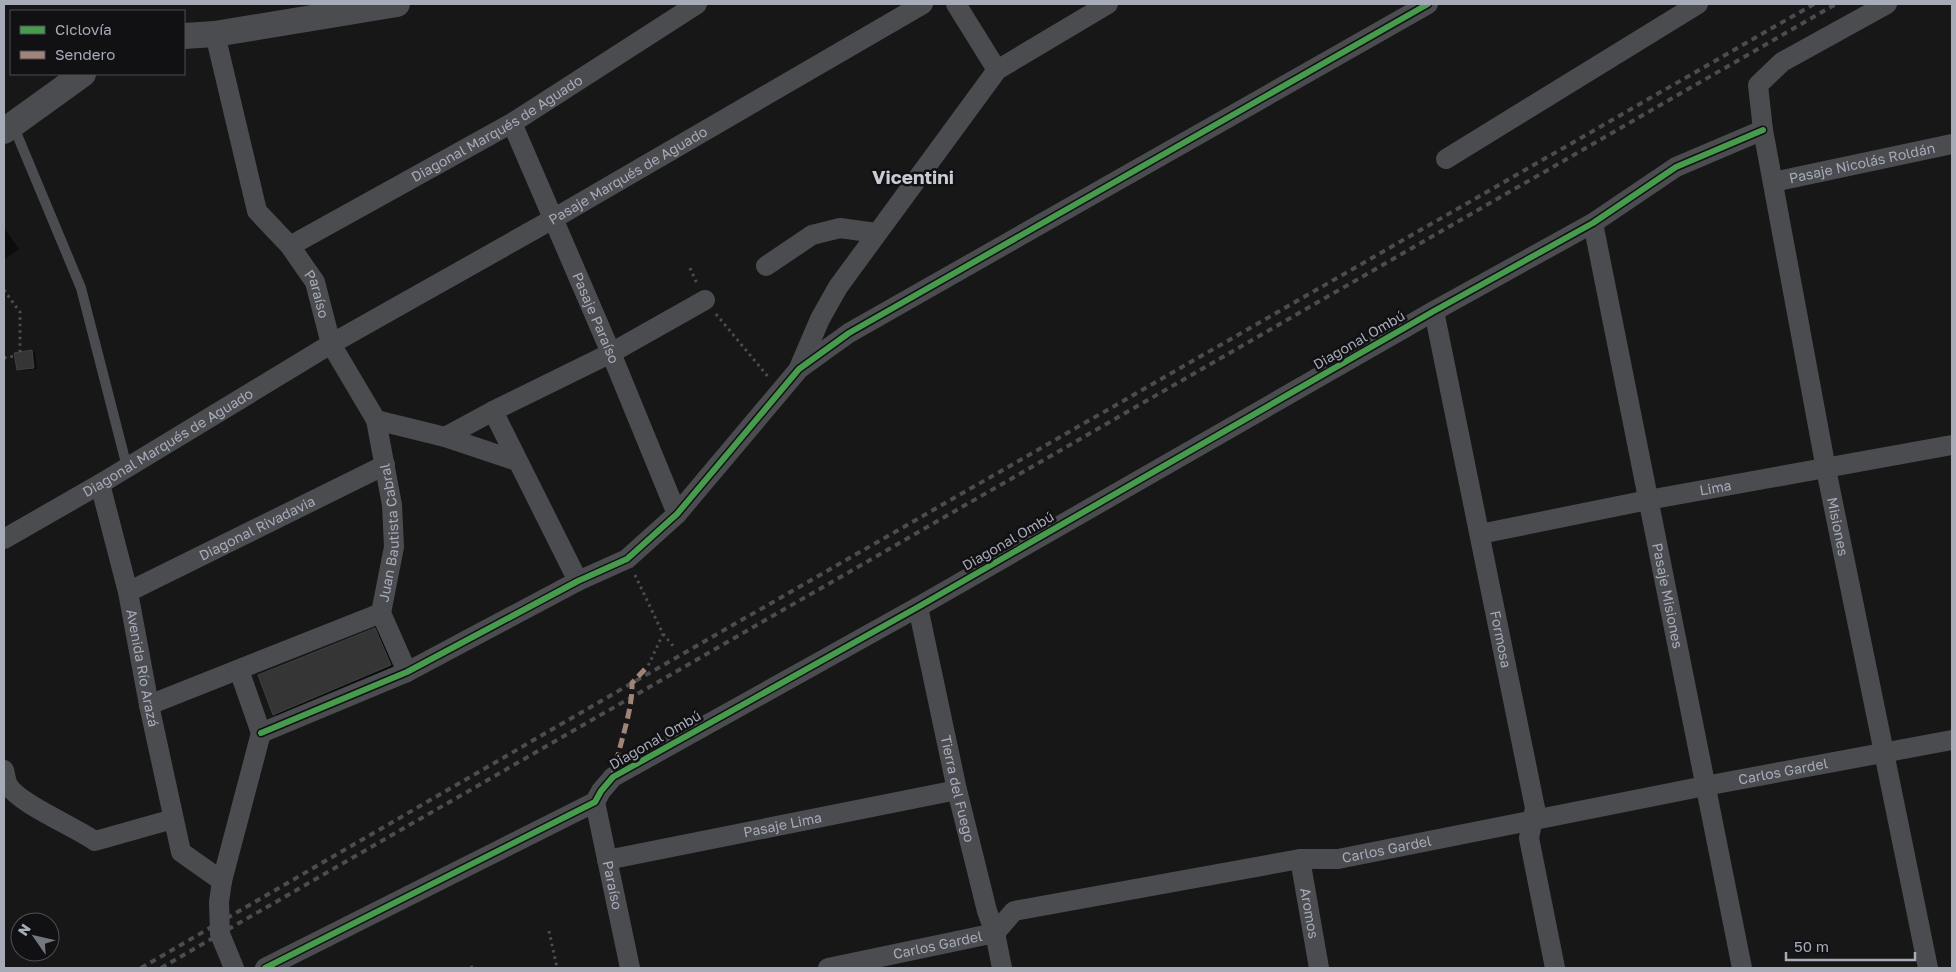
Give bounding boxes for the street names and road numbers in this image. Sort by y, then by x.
street label: Diagonal Marqués de Aguado [408,71,585,185]
street label: Pasaje Marqués de Aguado [545,122,710,228]
street label: Pasaje Nicolás Roldán [1787,139,1936,186]
street label: Paraíso [301,266,333,320]
street label: Pasaje Paraíso [569,269,623,366]
street label: Diagonal Ombú [1310,307,1408,373]
street label: Diagonal Marqués de Aguado [79,384,256,500]
street label: Juan Bautista Cabral [374,462,402,603]
street label: Lima [1698,476,1733,499]
street label: Diagonal Rivadavia [196,492,318,564]
street label: Misiones [1824,496,1853,557]
street label: Diagonal Ombú [959,508,1057,574]
street label: Pasaje Misiones [1649,541,1687,650]
street label: Avenida Río Arazá [123,608,163,728]
street label: Formosa [1487,609,1515,669]
street label: Diagonal Ombú [606,707,704,773]
street label: Tierra del Fuego [938,733,979,844]
street label: Carlos Gardel [1737,754,1829,788]
street label: Pasaje Lima [742,808,823,841]
street label: Carlos Gardel [1340,832,1433,866]
street label: Paraíso [600,859,626,911]
street label: Aromos [1297,886,1323,940]
street label: Carlos Gardel [891,927,984,962]

